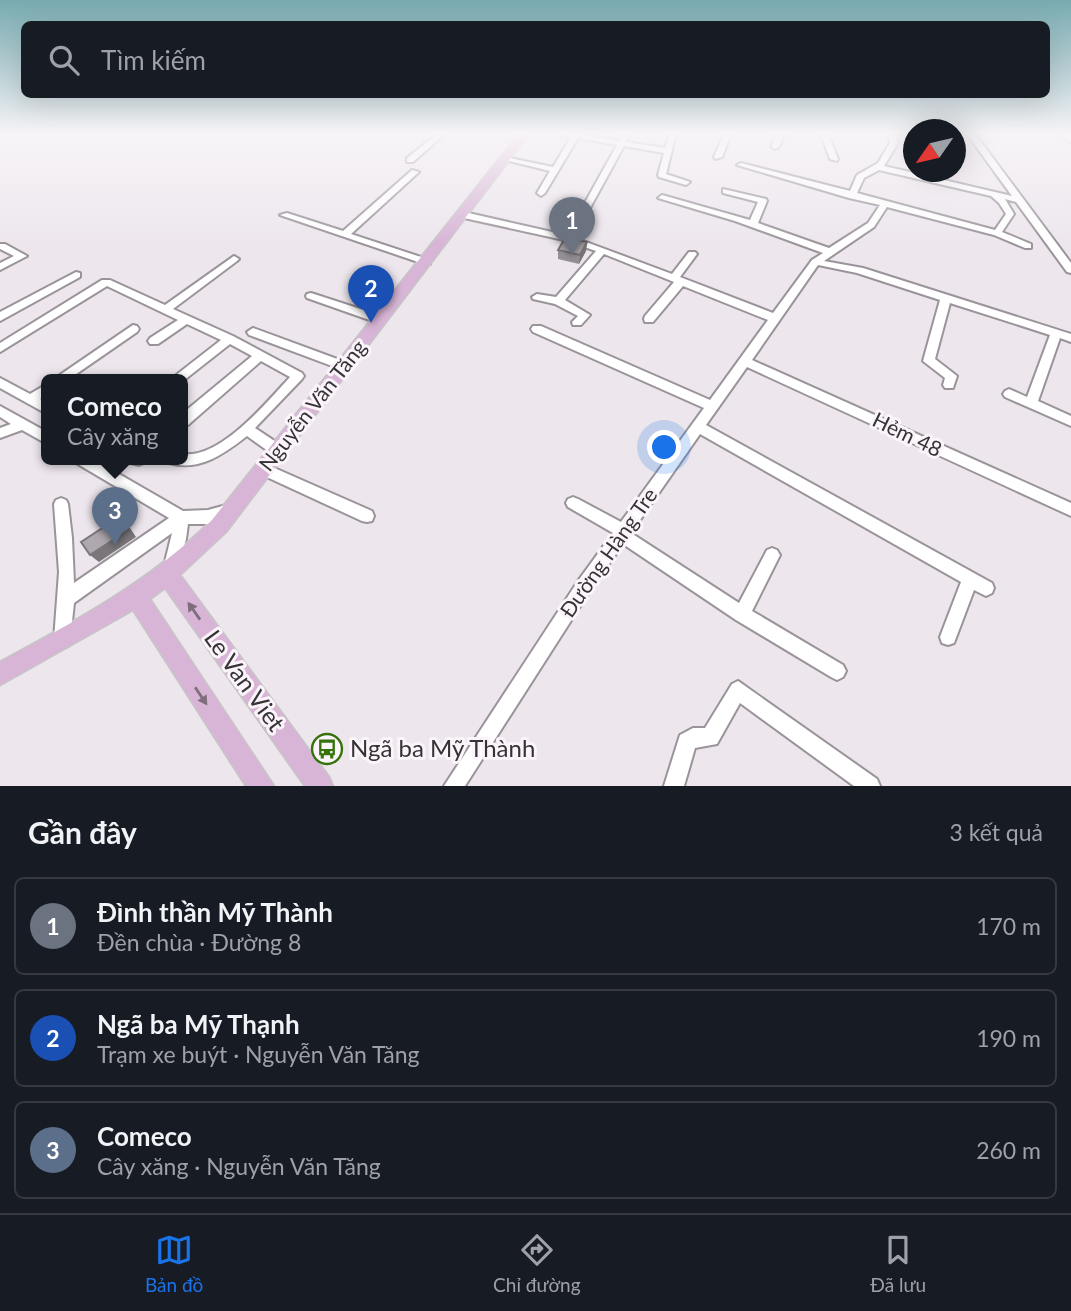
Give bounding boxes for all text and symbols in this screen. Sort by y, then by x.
search box [21,21,1050,98]
icon: search [45,41,83,79]
text: Tìm kiếm [101,44,206,76]
north arrow [903,119,966,182]
pin: 1 [549,197,595,255]
pin: 2 [348,265,394,323]
street label: Nguyễn Văn Tăng [253,335,371,476]
popup [41,374,188,465]
text: Comeco [67,390,162,422]
street label: Hẻm 48 [869,406,946,461]
text: Cây xăng [67,422,159,450]
your location [647,430,681,464]
street label: Đường Hàng Tre [554,483,662,622]
pin: 3 [92,487,138,545]
one-way arrow [187,602,201,620]
street label: Le Van Viet [199,624,292,737]
one-way arrow [194,687,208,705]
bus stop icon: Ngã ba Mỹ Thành [310,732,344,766]
place label: Ngã ba Mỹ Thành [350,733,535,762]
text: Gần đây [28,814,137,850]
text: 3 kết quả [949,818,1043,846]
text: Đình thần Mỹ Thành [97,896,333,928]
text: 1 [46,912,60,940]
text: 170 m [976,912,1041,940]
text: Đền chùa · Đường 8 [97,928,301,956]
text: Ngã ba Mỹ Thạnh [97,1008,300,1040]
text: 2 [46,1024,60,1052]
text: 190 m [976,1024,1041,1052]
text: Trạm xe buýt · Nguyễn Văn Tăng [97,1040,420,1068]
text: Comeco [97,1120,192,1152]
text: 3 [46,1136,60,1164]
text: 260 m [976,1136,1041,1164]
text: Cây xăng · Nguyễn Văn Tăng [97,1152,381,1180]
tab: Bản đồ [145,1231,203,1296]
tab: Chỉ đường [493,1231,581,1296]
tab: Đã lưu [870,1231,926,1296]

